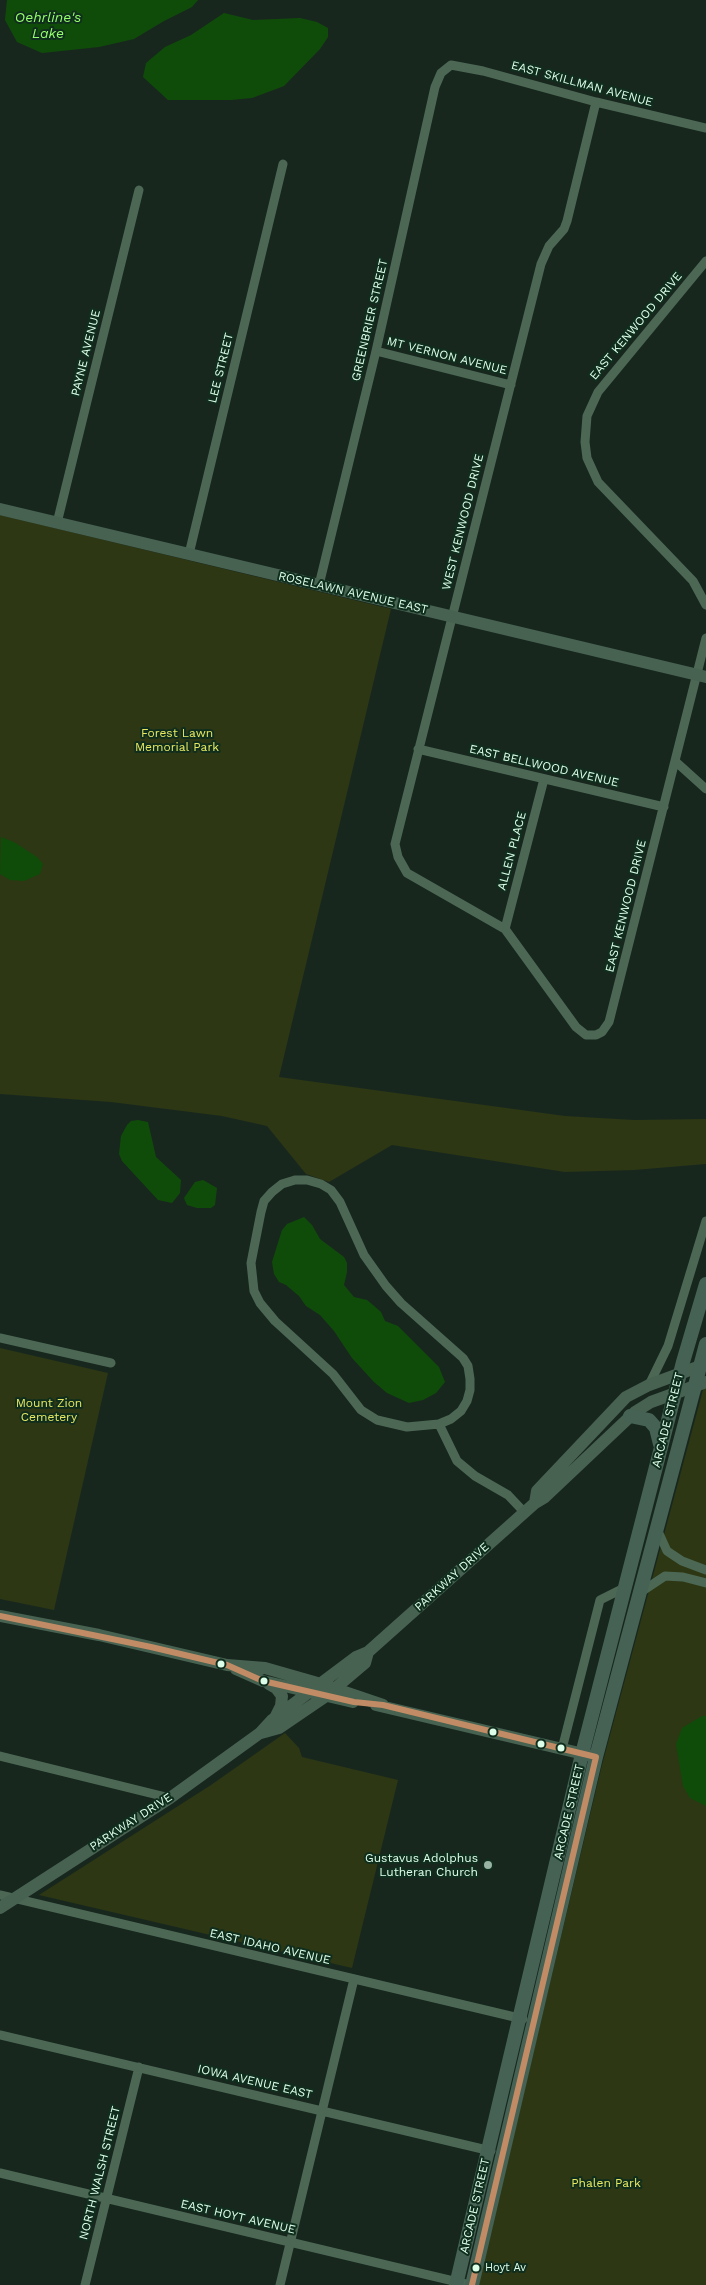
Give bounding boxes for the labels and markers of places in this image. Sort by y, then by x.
unlabelled marker [216,1659,226,1669]
unlabelled marker [259,1676,269,1686]
unlabelled marker [488,1727,498,1737]
unlabelled marker [536,1739,546,1749]
unlabelled marker [556,1743,566,1753]
place label: Gustavus Adolphus Lutheran Church [365,1851,478,1879]
marker: Gustavus Adolphus Lutheran Church [482,1859,494,1871]
place label: Hoyt Av [485,2261,526,2275]
marker: Hoyt Av [471,2263,481,2273]

